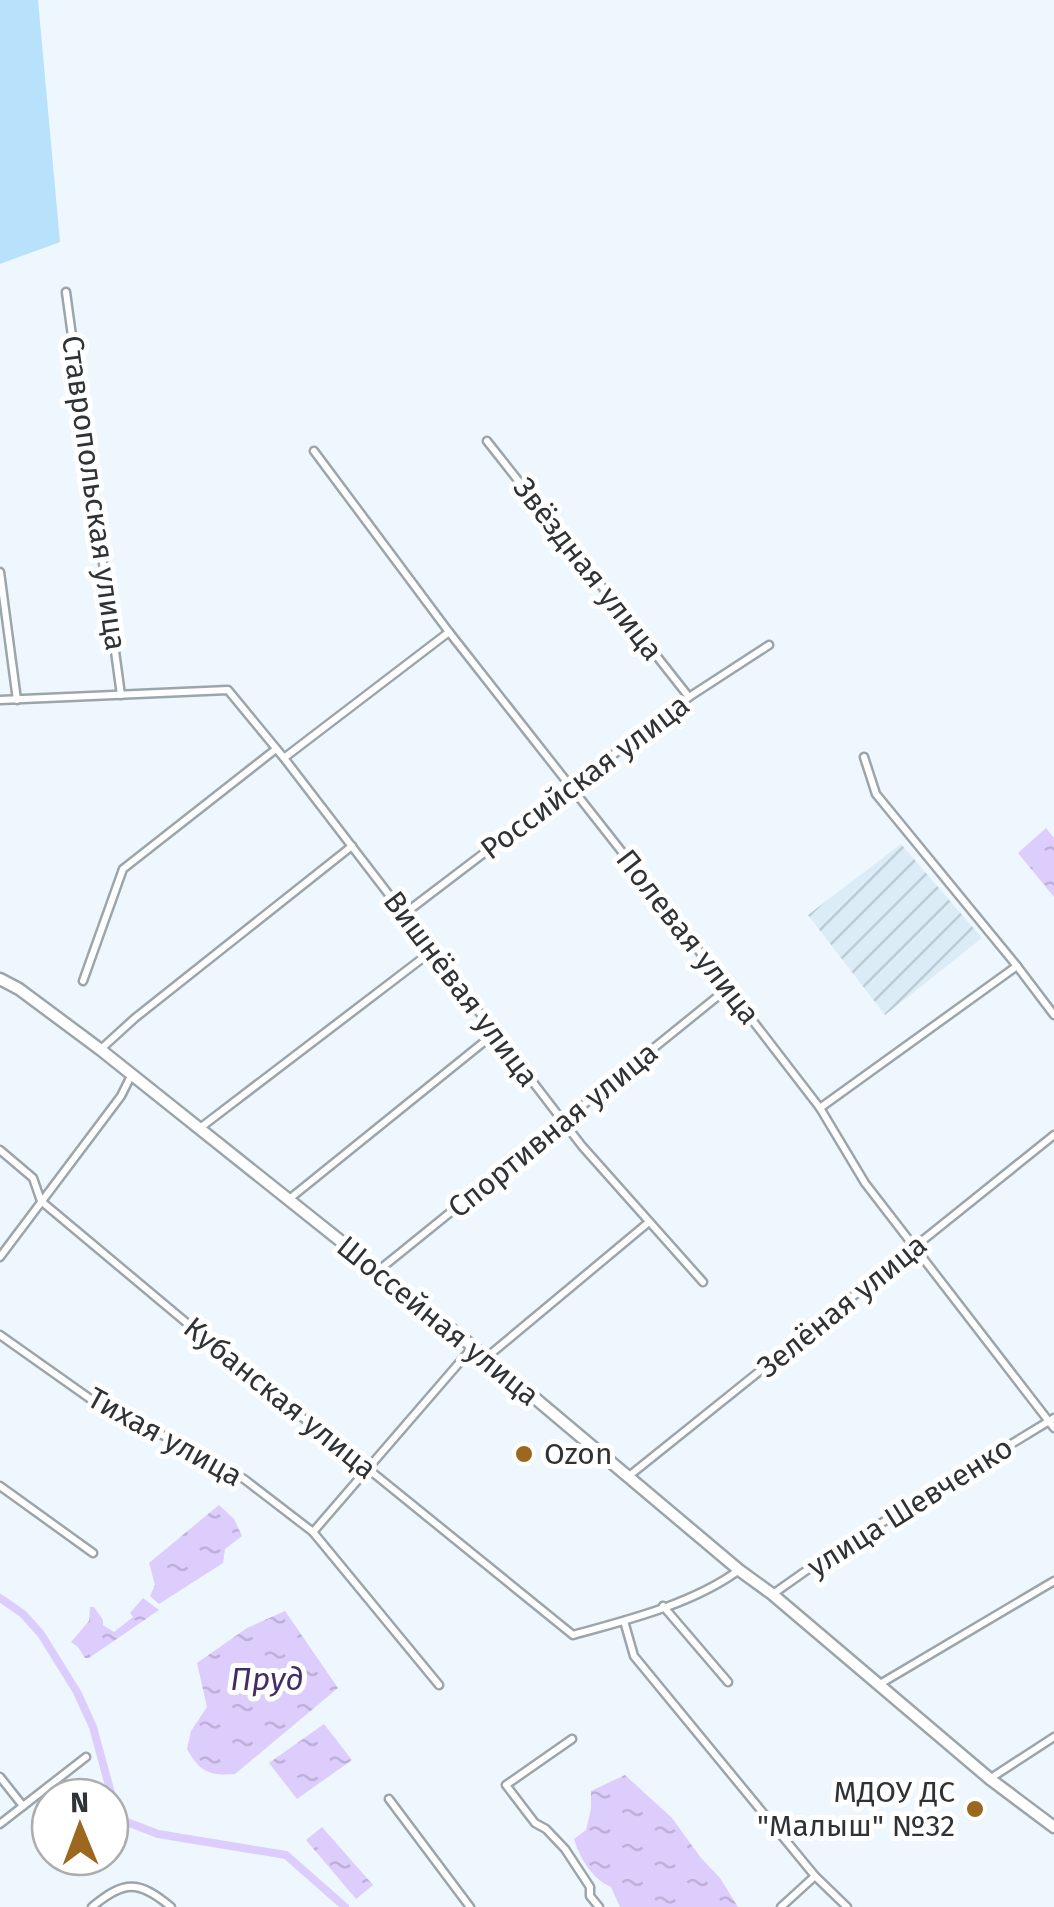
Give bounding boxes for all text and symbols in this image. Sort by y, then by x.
street label: Ставропольская улица [54,333,134,653]
street label: Звёздная улица [506,471,670,667]
street label: Российская улица [474,687,696,867]
street label: Полевая улица [609,842,767,1032]
street label: Вишнёвая улица [376,884,546,1094]
street label: Спортивная улица [441,1034,665,1226]
street label: Зелёная улица [750,1227,934,1385]
street label: Шоссейная улица [330,1229,546,1413]
street label: Кубанская улица [177,1309,383,1487]
street label: Тихая улица [81,1380,249,1494]
street label: улица Шевченко [801,1429,1019,1585]
place label: Ozon [544,1436,612,1472]
marker: Ozon [513,1443,535,1465]
water label: Пруд [230,1660,304,1698]
place label: МДОУ ДС "Малыш" №32 [757,1774,955,1844]
north arrow [30,1777,130,1877]
text: N [70,1786,89,1819]
marker: МДОУ ДС "Малыш" №32 [964,1798,986,1820]

